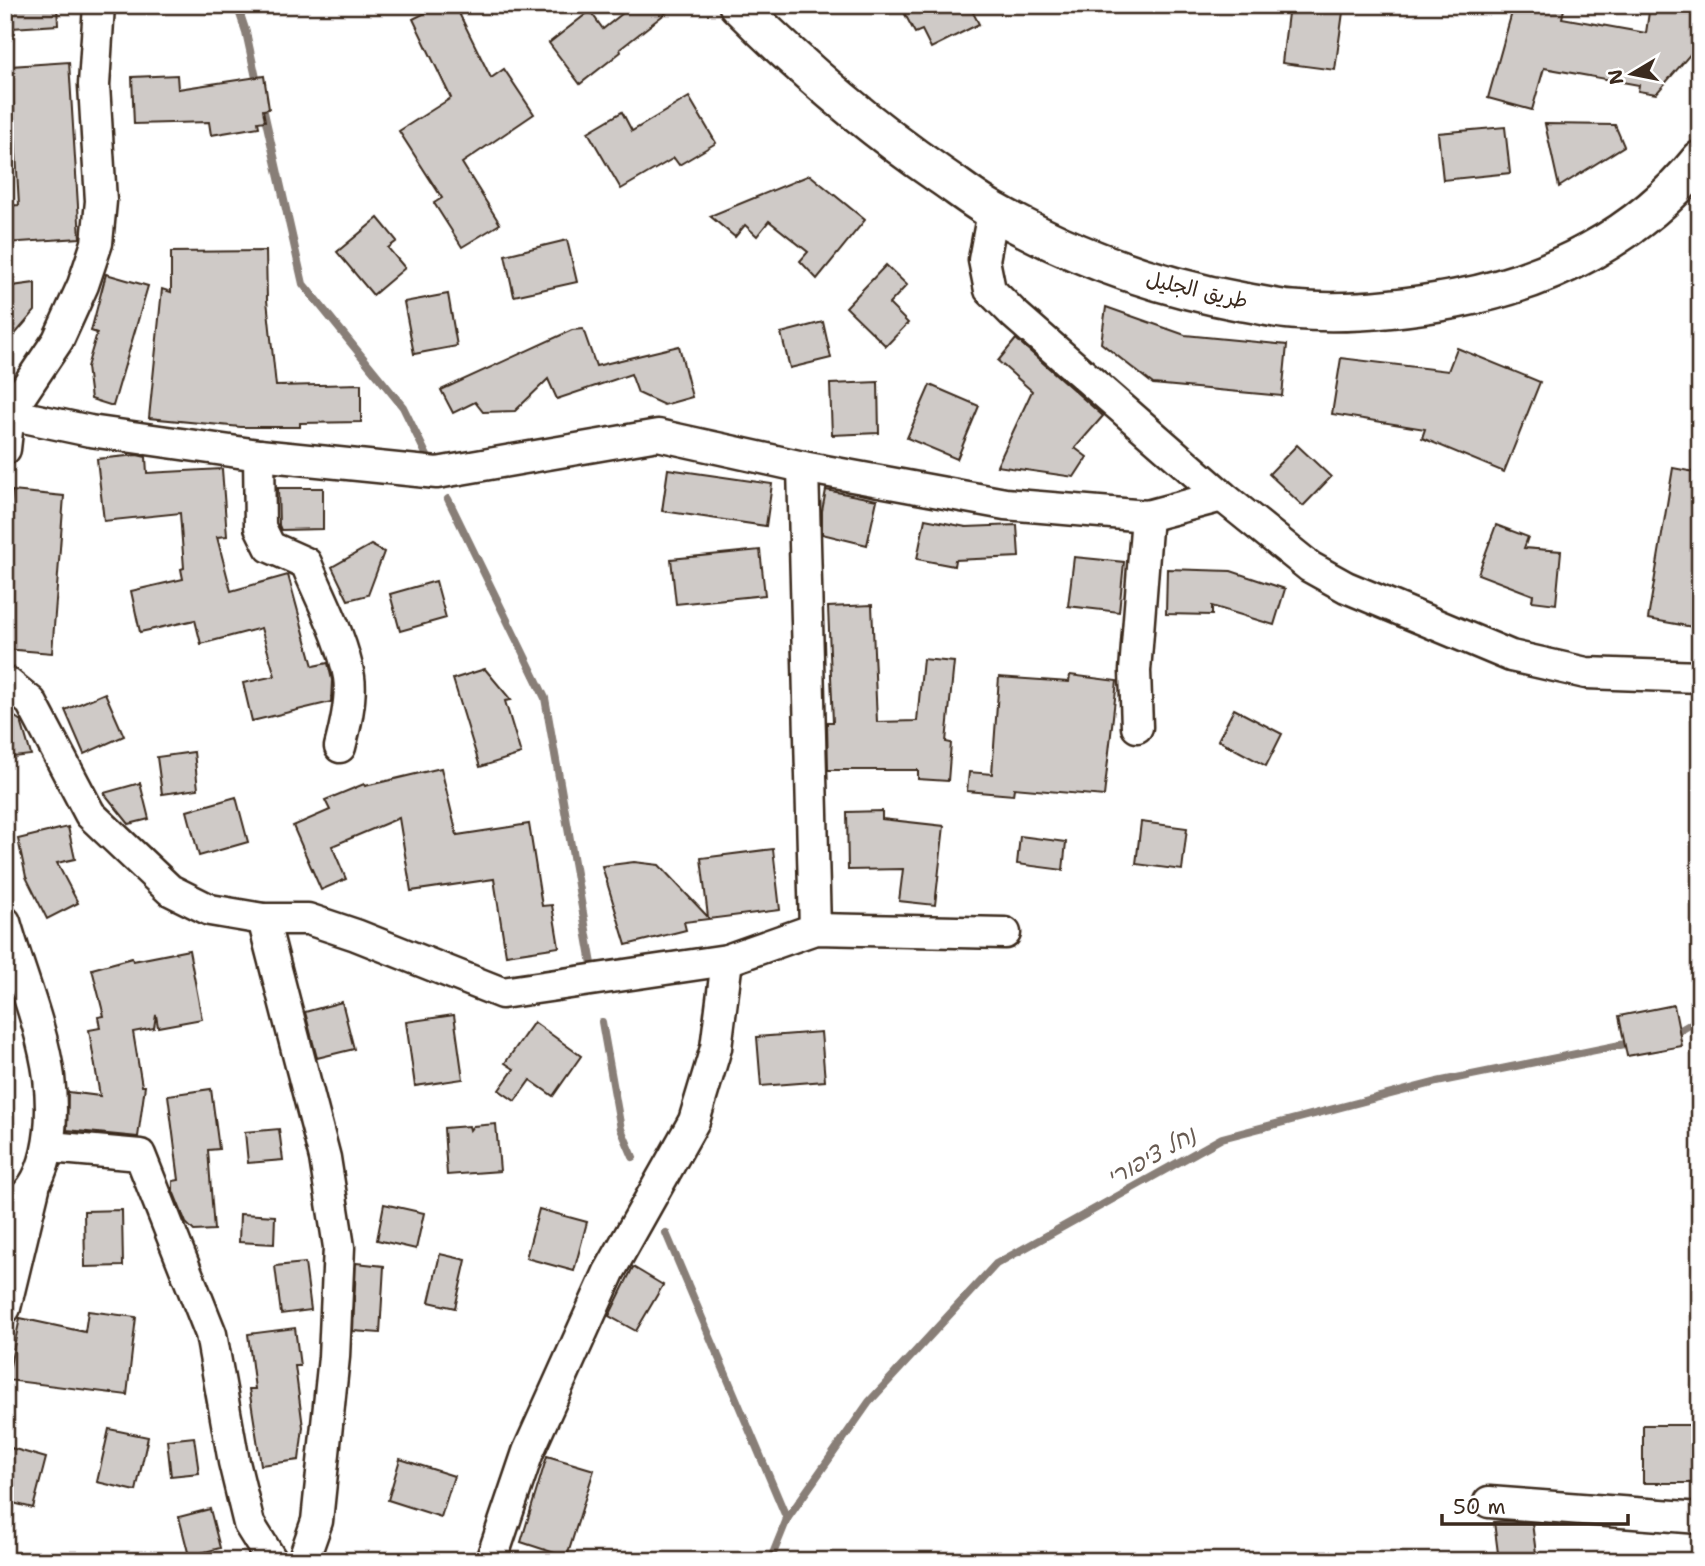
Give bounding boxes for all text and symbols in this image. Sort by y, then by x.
north arrow [1596,38,1666,108]
text: N [1602,67,1629,86]
street label: طريق الجليل [1143,265,1251,315]
water label: נחל ציפורי [1101,1119,1202,1193]
scale bar [1442,1482,1628,1526]
text: 50 m [1453,1493,1506,1521]

